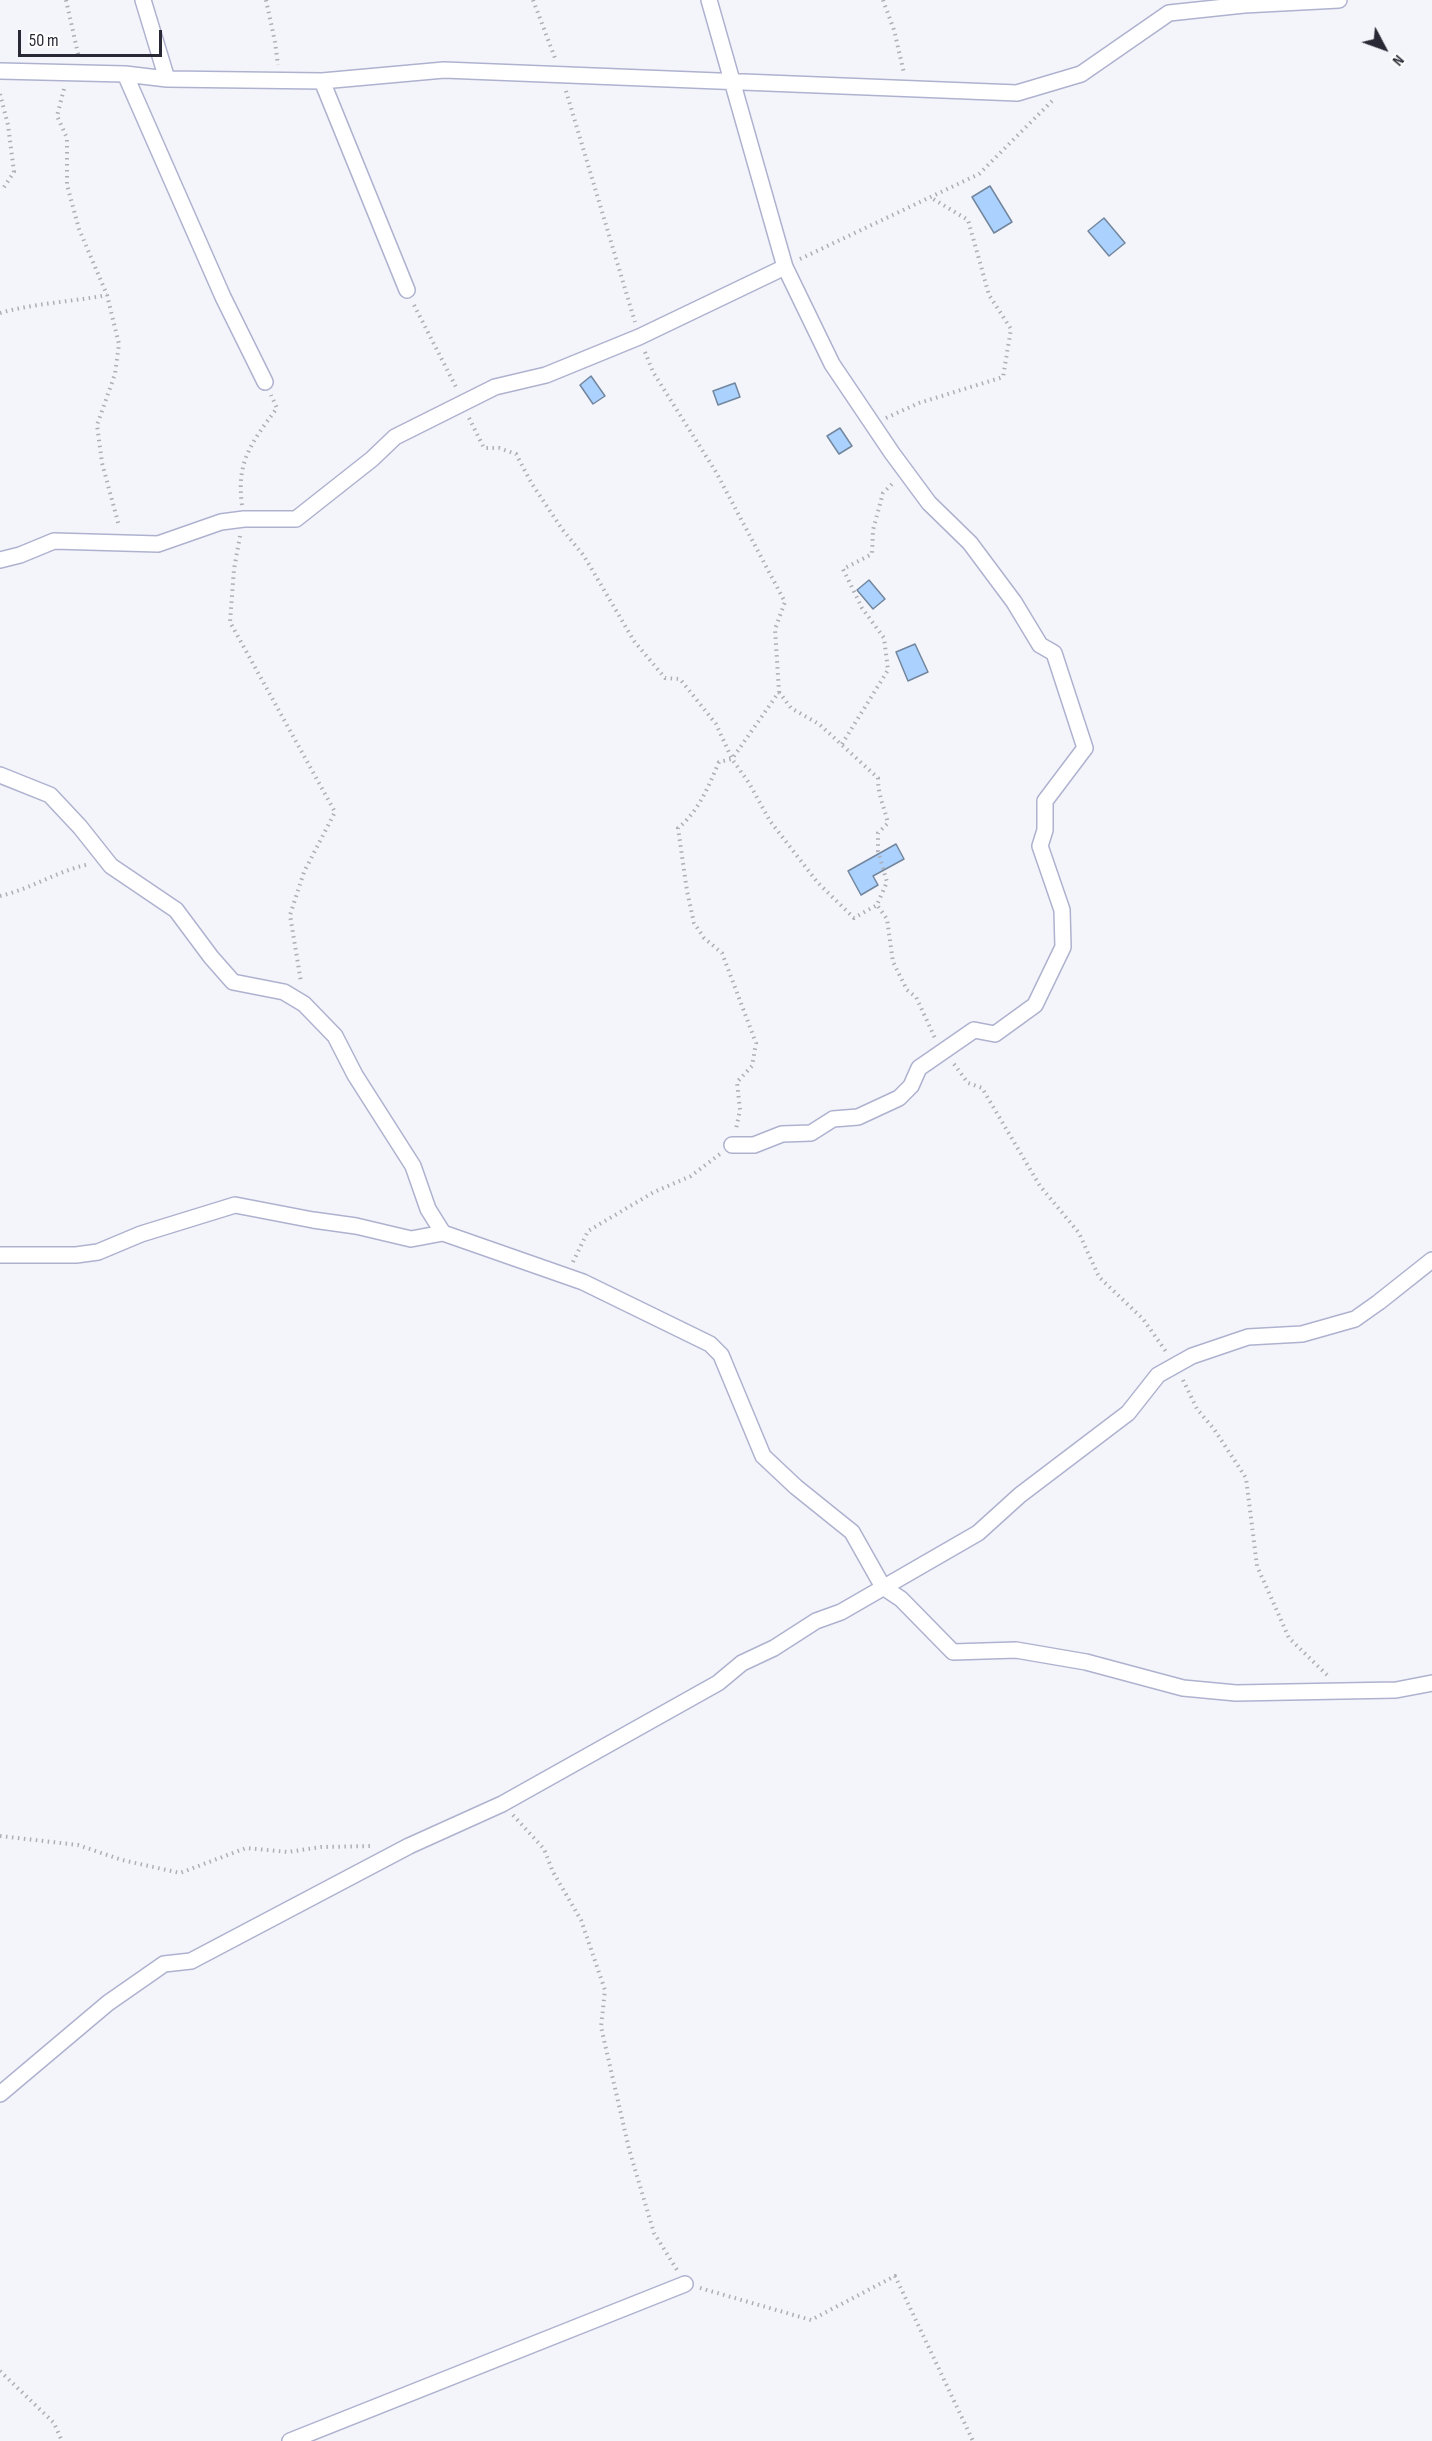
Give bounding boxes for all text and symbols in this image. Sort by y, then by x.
scale bar [21,18,165,56]
north arrow [1354,18,1414,78]
text: 50 m [29,30,59,51]
text: N [1388,51,1408,70]

